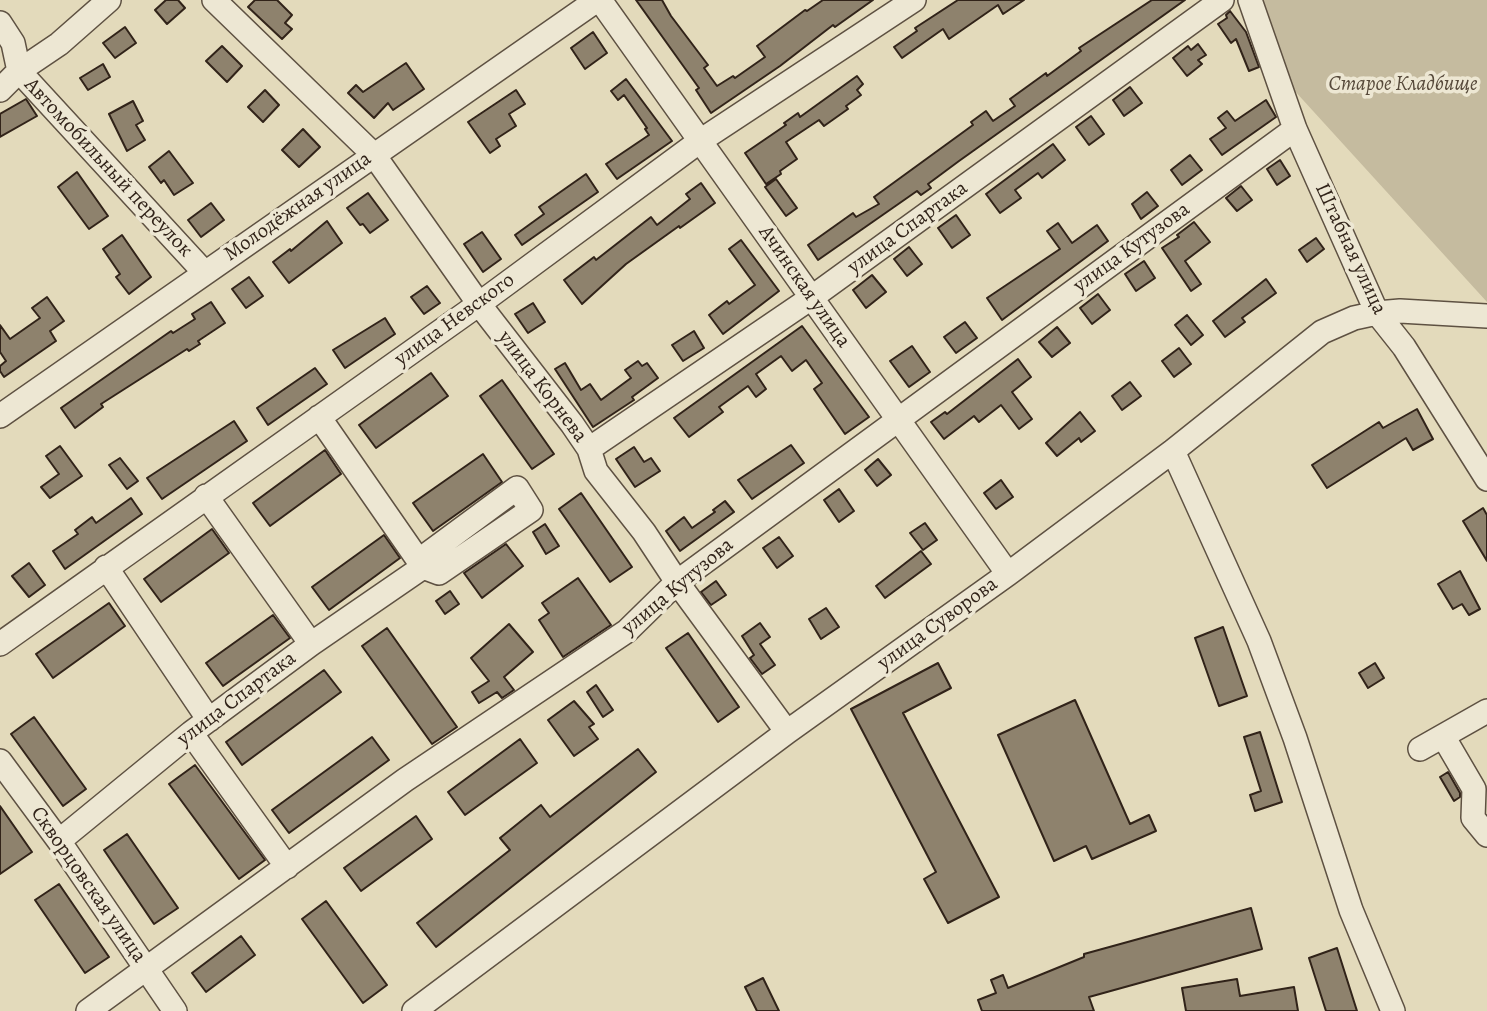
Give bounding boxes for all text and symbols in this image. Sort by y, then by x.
park label: Старое Кладбище [1328,72,1478,98]
street label: Автомобильный переулок [18,73,198,263]
street label: Молодёжная улица [219,147,377,267]
street label: улица Спартака [843,176,973,280]
street label: Штабная улица [1309,179,1391,319]
street label: улица Кутузова [1069,197,1195,299]
street label: Ачинская улица [752,221,856,353]
street label: улица Невского [390,268,520,372]
street label: улица Корнева [492,326,592,448]
street label: улица Кутузова [617,533,739,641]
street label: улица Суворова [873,572,1003,676]
street label: улица Спартака [173,646,301,752]
street label: Скворцовская улица [25,802,151,968]

